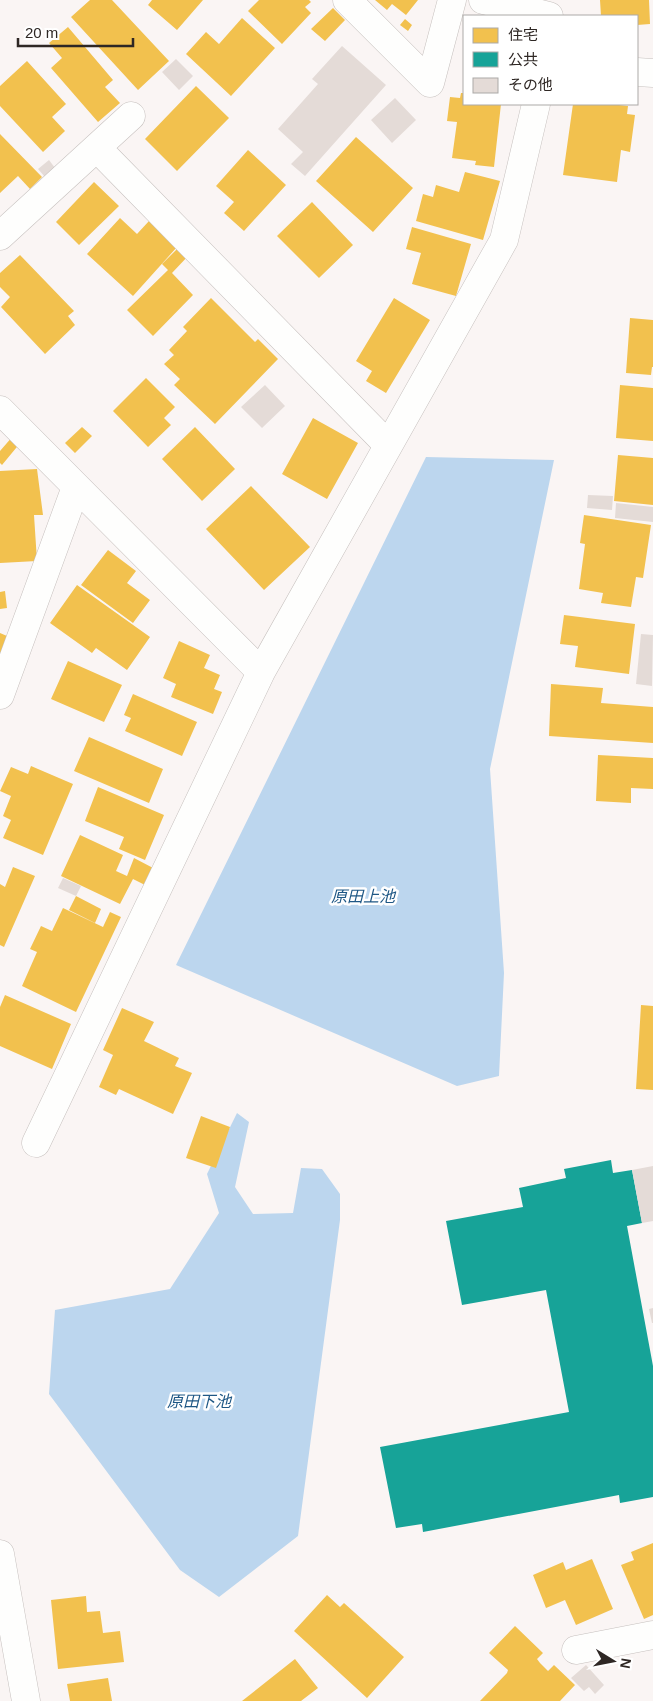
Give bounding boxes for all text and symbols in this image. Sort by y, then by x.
scale bar [18,15,132,47]
legend [463,15,638,105]
text: 20 m [25,24,58,41]
text: 住宅 [508,26,538,43]
text: 公共 [508,51,538,68]
text: その他 [508,76,553,93]
water label: 原田上池 [331,888,397,905]
water label: 原田下池 [167,1393,233,1410]
north arrow [588,1636,638,1686]
text: N [617,1657,635,1670]

